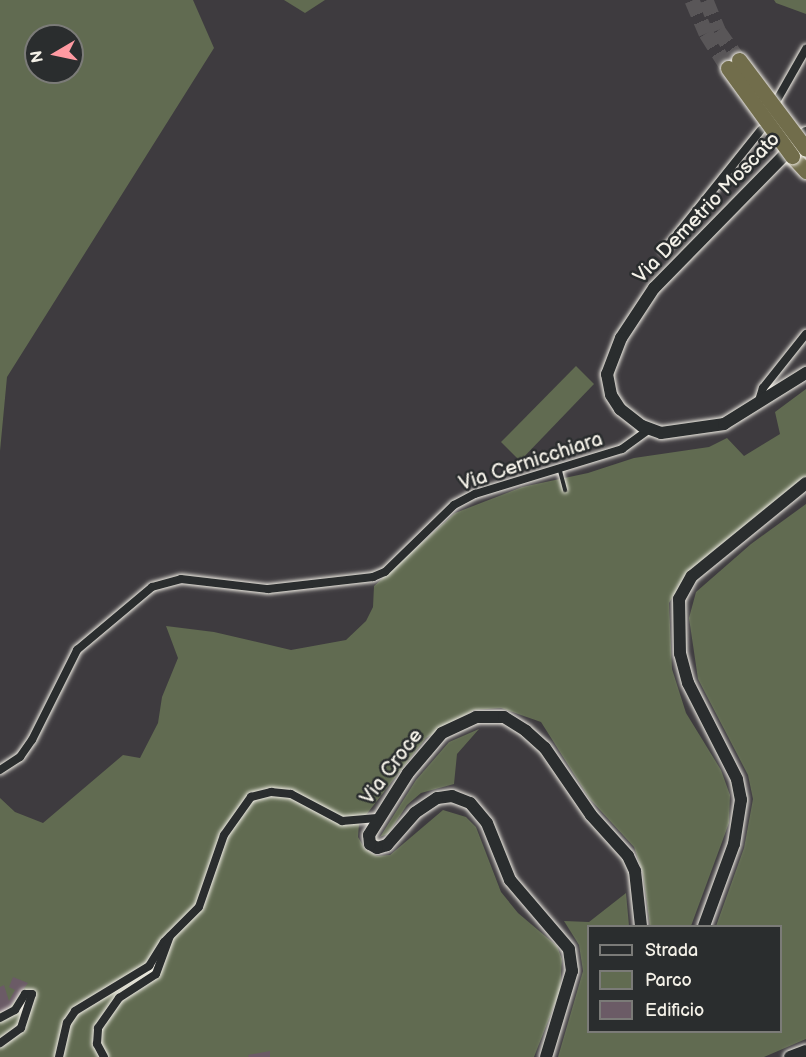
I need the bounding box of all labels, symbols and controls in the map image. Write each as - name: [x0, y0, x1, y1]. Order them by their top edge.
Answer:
- north arrow: [24, 24, 84, 84]
- text: N: [27, 49, 48, 64]
- street label: Via Demetrio Moscato: [629, 128, 785, 288]
- street label: Via Cernicchiara: [456, 427, 606, 497]
- street label: Via Croce: [356, 724, 428, 810]
- legend: [587, 925, 782, 1033]
- text: Strada: [645, 940, 698, 961]
- text: Parco: [645, 970, 692, 991]
- text: Edificio: [645, 1000, 704, 1021]

